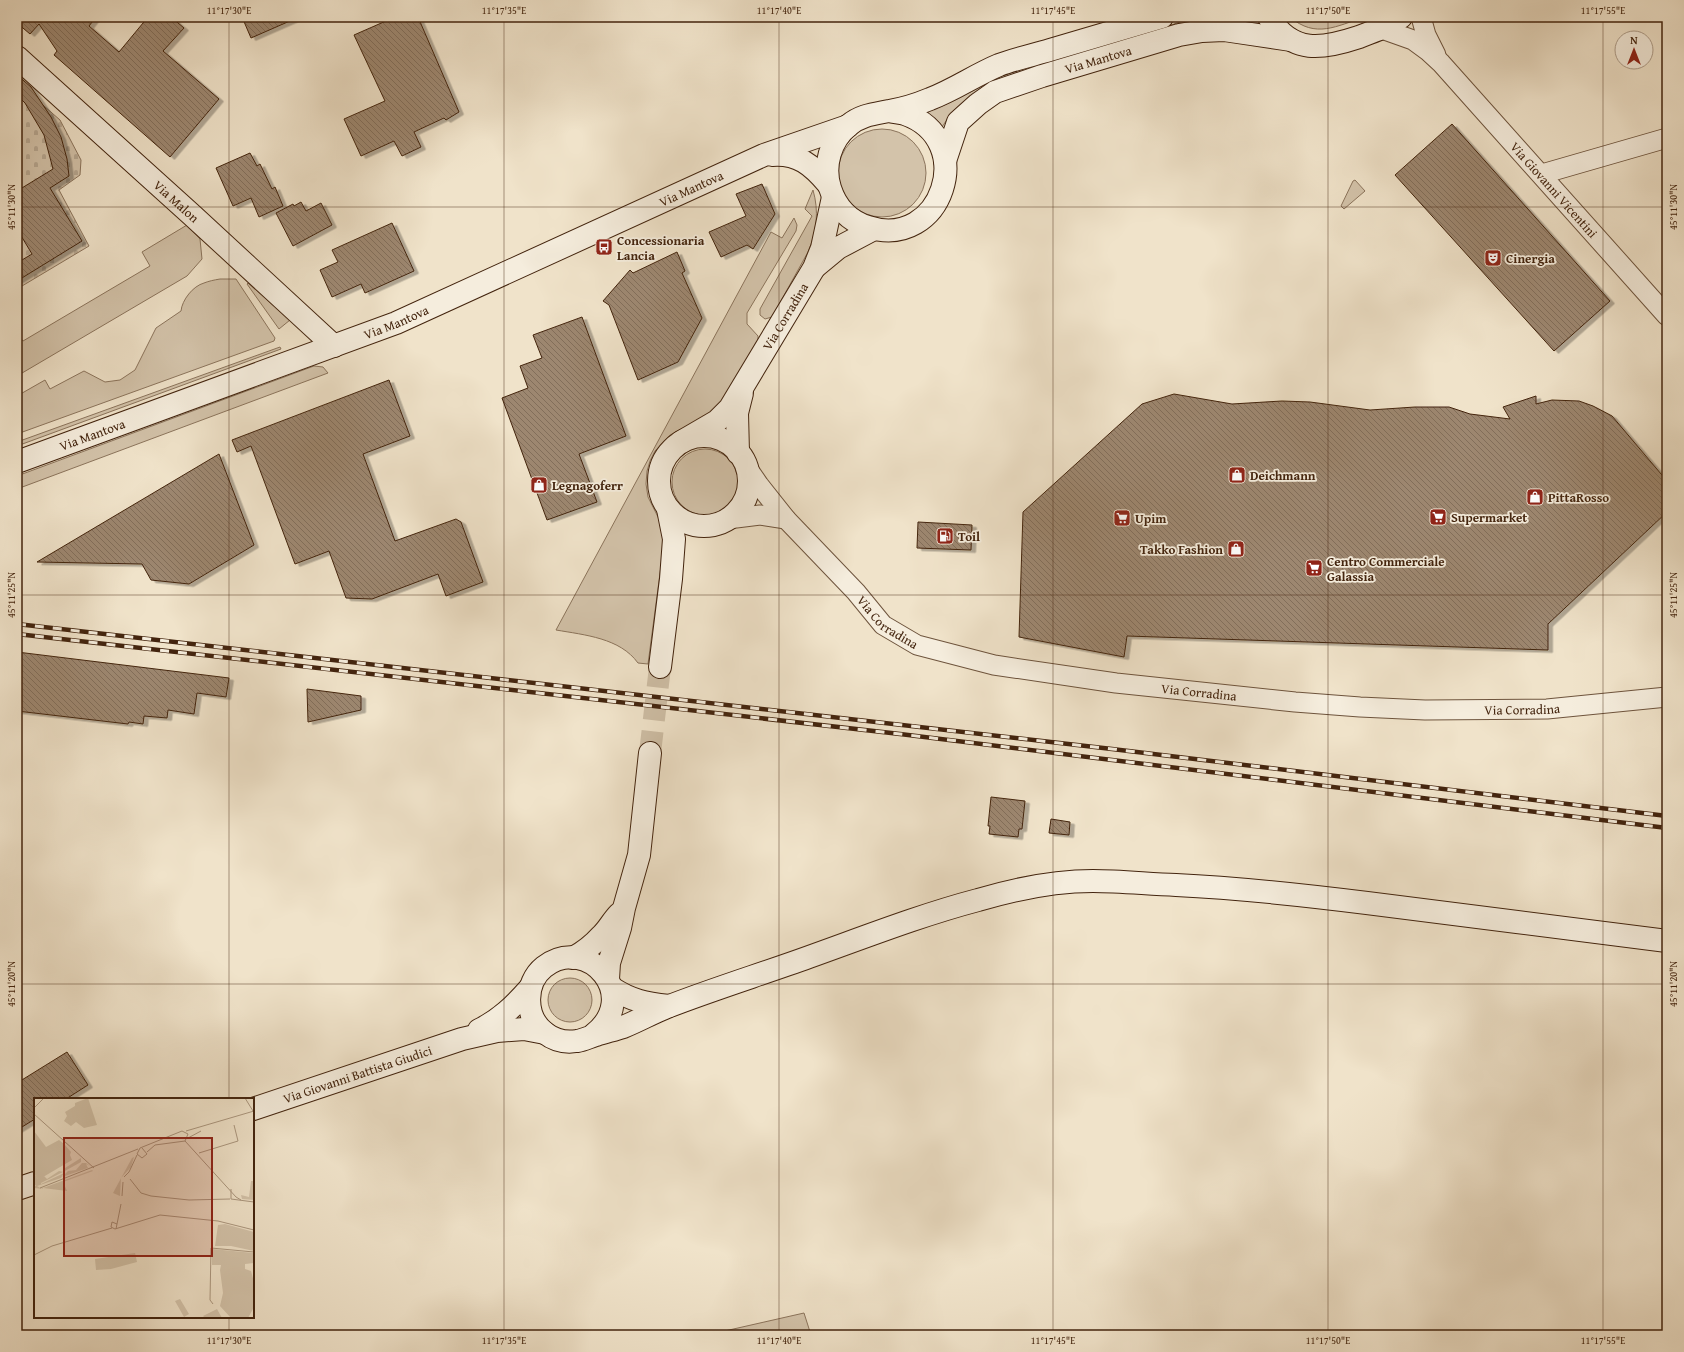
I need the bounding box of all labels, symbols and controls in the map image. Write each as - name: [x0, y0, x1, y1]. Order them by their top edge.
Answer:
- text: 11°17'30"E: [207, 3, 251, 18]
- text: 11°17'35"E: [482, 3, 526, 18]
- text: 11°17'40"E: [757, 3, 801, 18]
- text: 11°17'45"E: [1031, 3, 1075, 18]
- text: 11°17'50"E: [1306, 3, 1350, 18]
- text: 11°17'55"E: [1581, 3, 1625, 18]
- north arrow: [1614, 30, 1654, 70]
- text: N: [1630, 32, 1638, 48]
- street label: Via Mantova: [1063, 41, 1135, 79]
- street label: Via Giovanni Vicentini: [1506, 138, 1602, 242]
- street label: Via Mantova: [656, 166, 727, 212]
- street label: Via Malon: [149, 176, 204, 228]
- text: 45°11'30"N: [4, 184, 19, 230]
- text: 45°11'30"N: [1666, 184, 1681, 230]
- place label: Concessionaria Lancia: [617, 231, 705, 265]
- bus stop icon: Concessionaria Lancia: [594, 237, 614, 257]
- theatre icon: Cinergia: [1483, 248, 1503, 268]
- place label: Cinergia: [1506, 249, 1555, 268]
- street label: Via Corradina: [758, 278, 814, 354]
- street label: Via Mantova: [361, 300, 432, 344]
- street label: Via Mantova: [57, 414, 129, 456]
- shop icon: Deichmann: [1227, 465, 1247, 485]
- place label: Deichmann: [1250, 466, 1316, 485]
- shop icon: Legnagoferr: [529, 475, 549, 495]
- place label: Legnagoferr: [552, 476, 623, 495]
- shop icon: PittaRosso: [1525, 487, 1545, 507]
- place label: PittaRosso: [1548, 488, 1609, 507]
- supermarket icon: Supermarket: [1428, 507, 1448, 527]
- supermarket icon: Upim: [1112, 508, 1132, 528]
- place label: Supermarket: [1451, 508, 1527, 527]
- place label: Upim: [1135, 509, 1167, 528]
- fuel station icon: Toil: [935, 526, 955, 546]
- place label: Toil: [958, 527, 980, 546]
- shop icon: Takko Fashion: [1226, 539, 1246, 559]
- place label: Takko Fashion: [1140, 540, 1223, 559]
- place label: Centro Commerciale Galassia: [1327, 552, 1445, 586]
- supermarket icon: Centro Commerciale Galassia: [1304, 558, 1324, 578]
- text: 45°11'25"N: [4, 572, 19, 618]
- text: 45°11'25"N: [1666, 572, 1681, 618]
- street label: Via Corradina: [852, 591, 922, 654]
- street label: Via Corradina: [1160, 679, 1238, 706]
- street label: Via Corradina: [1484, 699, 1562, 720]
- text: 45°11'20"N: [4, 961, 19, 1007]
- text: 45°11'20"N: [1666, 961, 1681, 1007]
- street label: Via Giovanni Battista Giudici: [280, 1041, 435, 1108]
- inset map: [34, 1098, 254, 1318]
- text: 11°17'30"E: [207, 1333, 251, 1348]
- text: 11°17'35"E: [482, 1333, 526, 1348]
- text: 11°17'40"E: [757, 1333, 801, 1348]
- text: 11°17'45"E: [1031, 1333, 1075, 1348]
- text: 11°17'50"E: [1306, 1333, 1350, 1348]
- text: 11°17'55"E: [1581, 1333, 1625, 1348]

